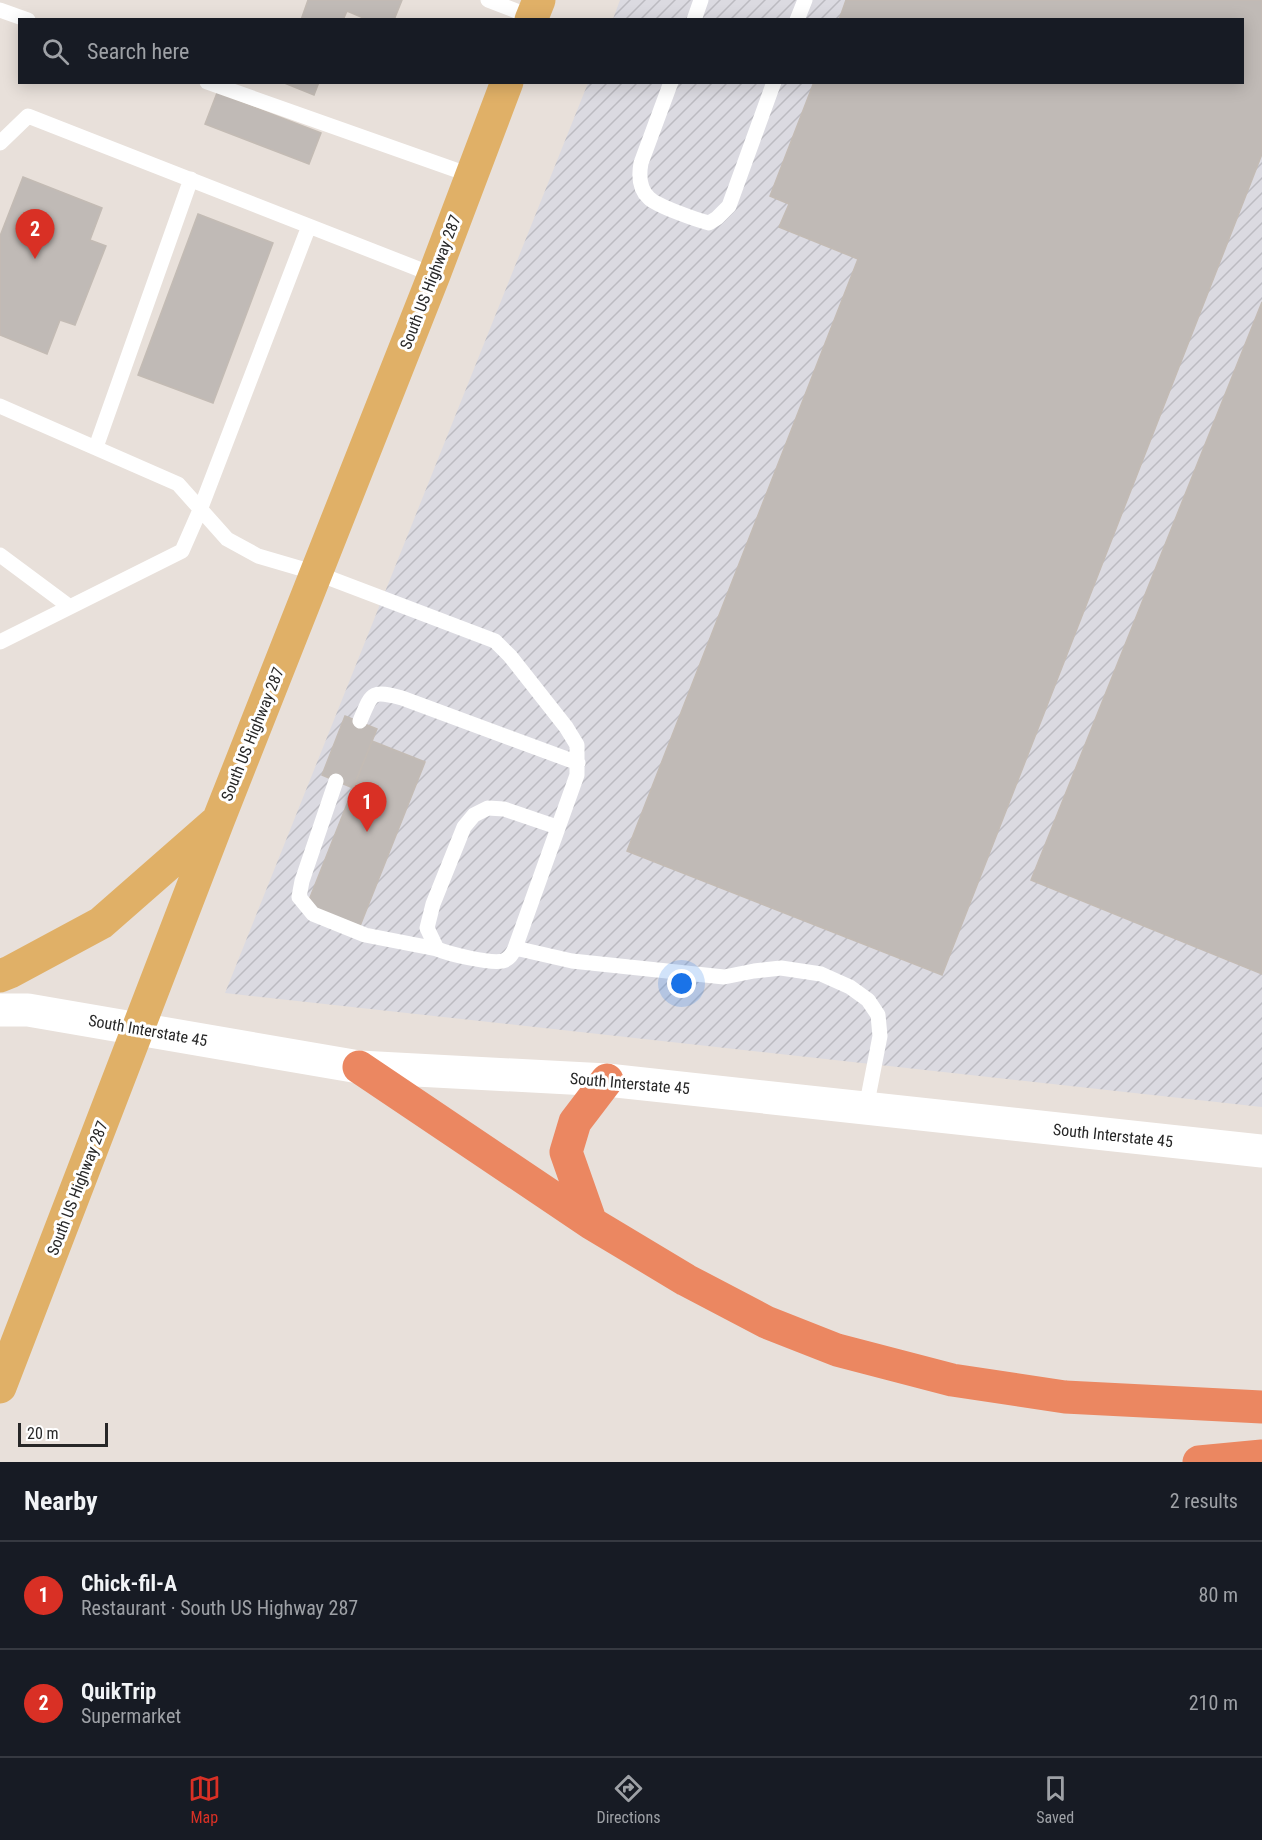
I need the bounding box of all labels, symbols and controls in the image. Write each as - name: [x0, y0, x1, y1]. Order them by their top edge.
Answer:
- search box: [18, 18, 1244, 84]
- icon: search: [39, 35, 72, 68]
- text: Search here: [87, 39, 189, 64]
- pin: 2: [15, 210, 54, 259]
- street label: South US Highway 287: [396, 212, 465, 352]
- street label: South US Highway 287: [217, 665, 288, 804]
- pin: 1: [348, 782, 386, 832]
- your location: [667, 969, 696, 998]
- street label: South Interstate 45: [87, 1011, 209, 1050]
- street label: South Interstate 45: [569, 1069, 691, 1098]
- street label: South US Highway 287: [43, 1118, 112, 1258]
- street label: South Interstate 45: [1052, 1120, 1174, 1151]
- scale bar: [18, 1420, 108, 1448]
- text: 20 m: [27, 1424, 59, 1443]
- text: Nearby: [24, 1486, 98, 1516]
- text: 2 results: [1170, 1489, 1238, 1513]
- text: Chick-fil-A: [81, 1571, 177, 1596]
- text: 1: [38, 1583, 49, 1607]
- text: 80 m: [1199, 1583, 1238, 1607]
- text: Restaurant · South US Highway 287: [81, 1596, 358, 1620]
- text: QuikTrip: [81, 1679, 156, 1704]
- text: 2: [38, 1691, 49, 1715]
- text: 210 m: [1189, 1691, 1238, 1715]
- text: Supermarket: [81, 1704, 181, 1728]
- tab: Map: [188, 1772, 221, 1827]
- tab: Directions: [597, 1772, 660, 1827]
- tab: Saved: [1036, 1772, 1074, 1827]

